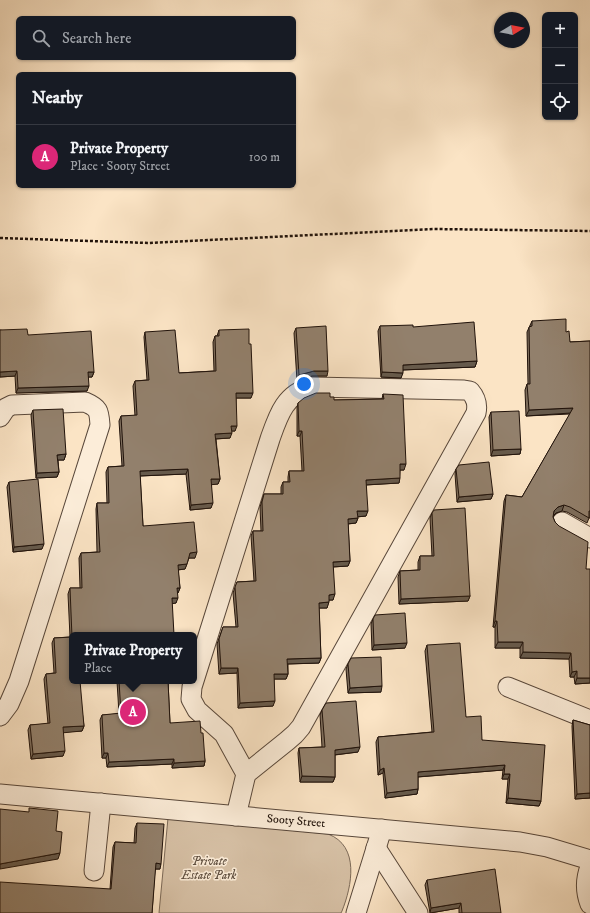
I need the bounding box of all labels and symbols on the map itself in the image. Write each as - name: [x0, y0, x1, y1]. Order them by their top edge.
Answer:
- north arrow: [494, 12, 530, 48]
- your location: [294, 374, 314, 394]
- pin: A: [120, 697, 146, 727]
- street label: Sooty Street: [266, 811, 326, 831]
- park label: Private Estate Park: [181, 854, 236, 883]

